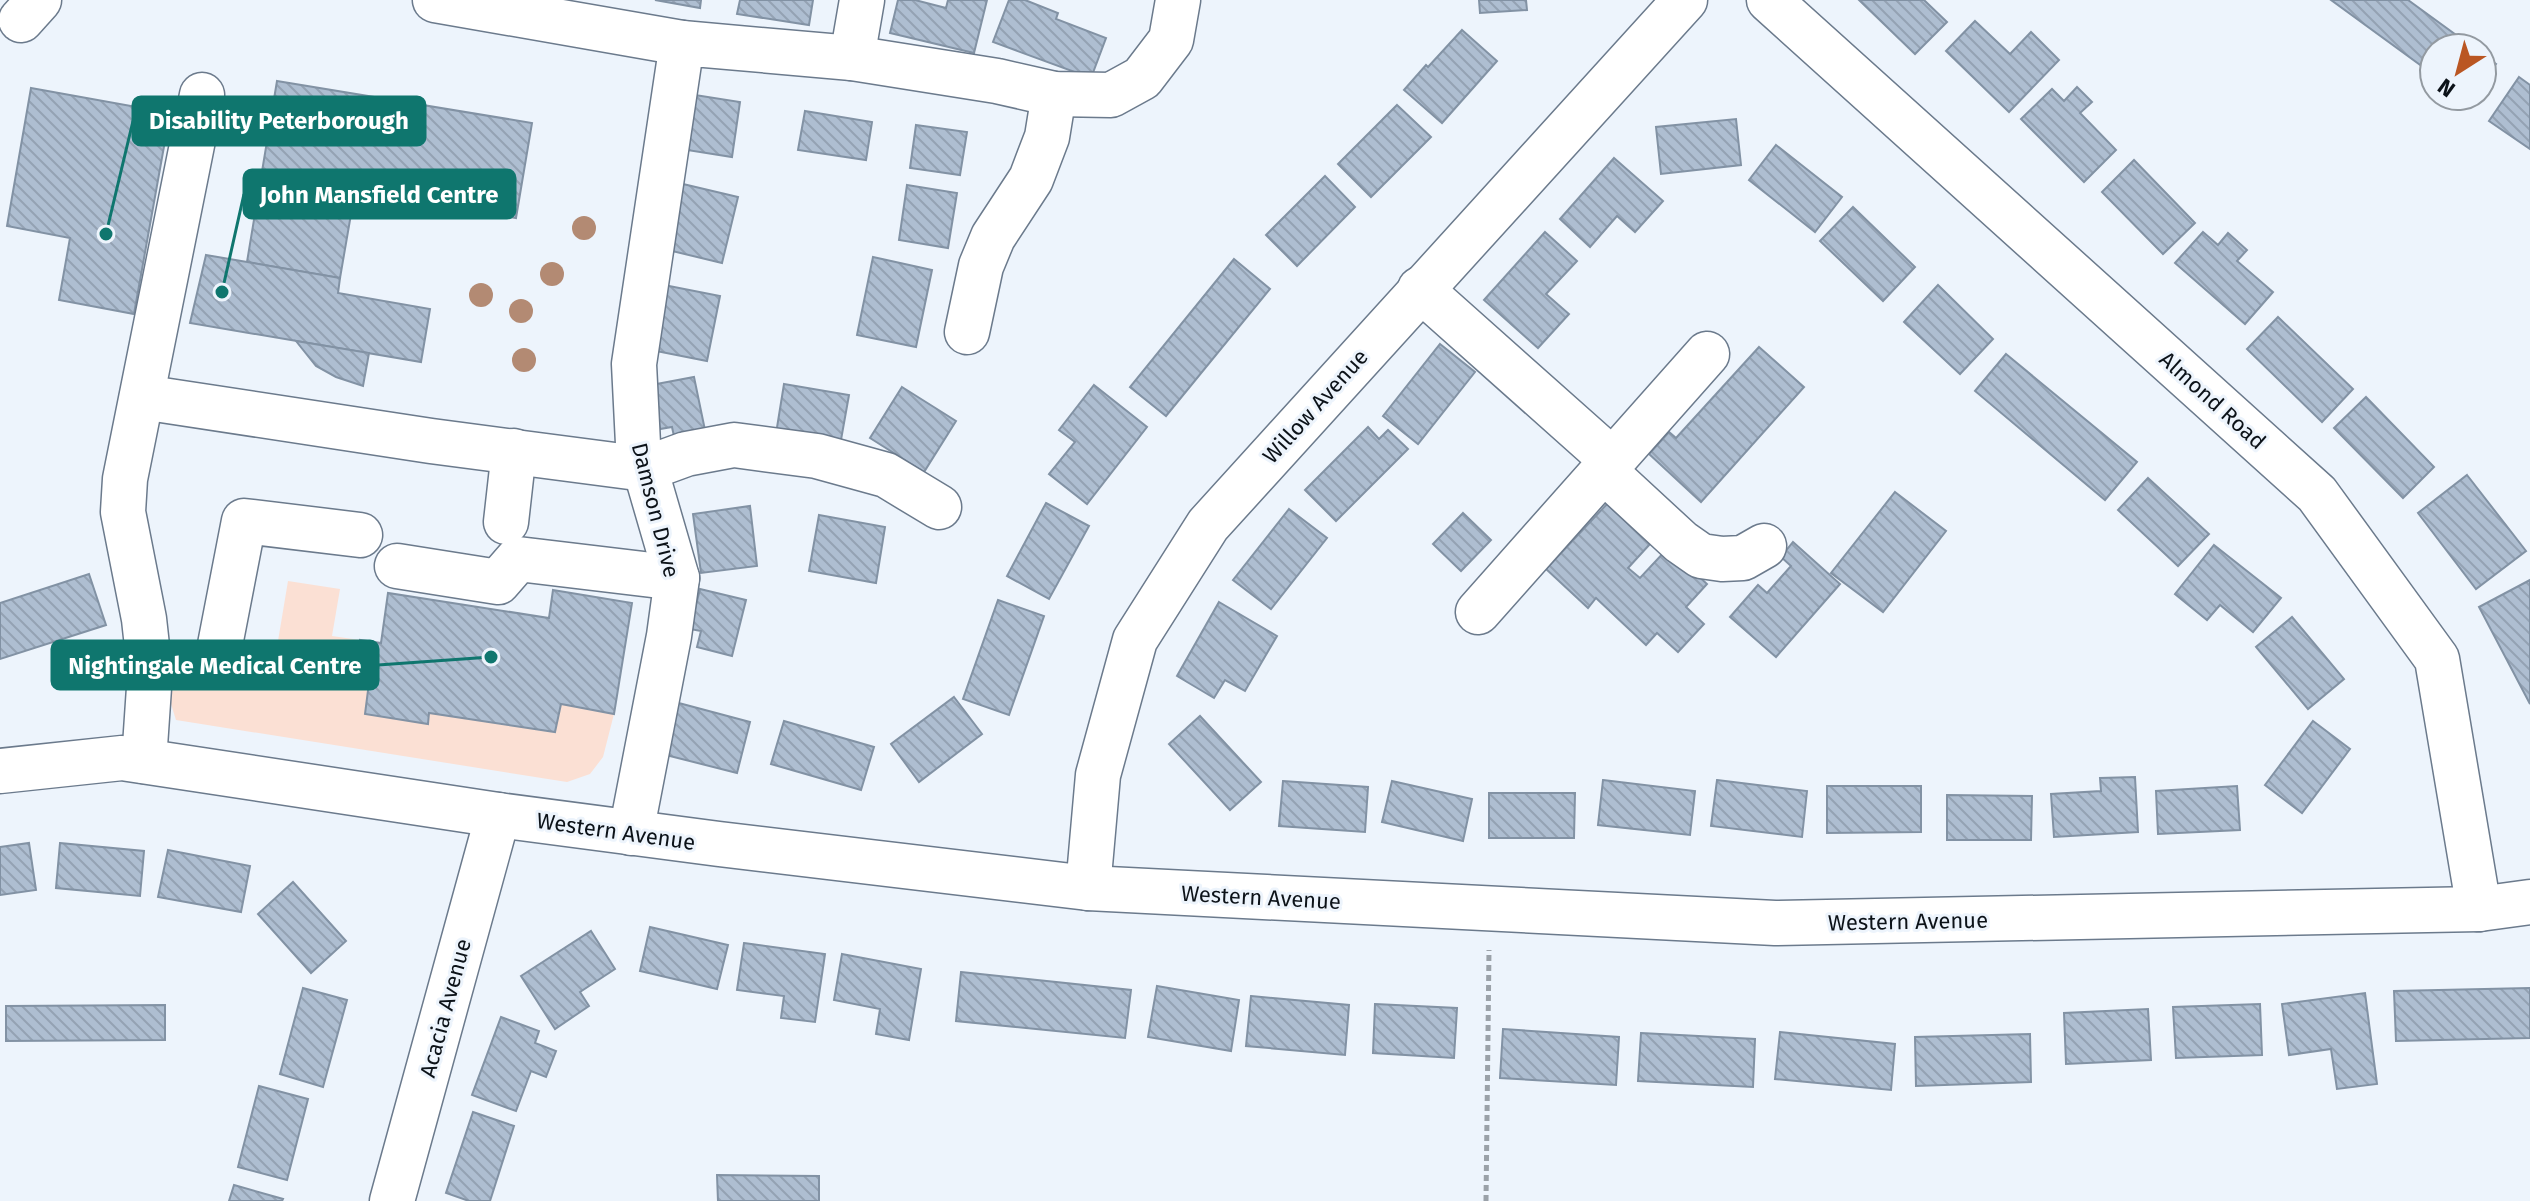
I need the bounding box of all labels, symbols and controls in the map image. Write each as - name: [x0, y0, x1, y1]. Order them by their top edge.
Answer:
- north arrow: [2418, 32, 2498, 112]
- text: N: [2433, 73, 2460, 103]
- callout: Disability Peterborough: [133, 97, 425, 145]
- text: Disability Peterborough: [149, 107, 409, 135]
- callout: John Mansfield Centre: [244, 170, 515, 218]
- text: John Mansfield Centre: [258, 181, 499, 209]
- street label: Willow Avenue: [1257, 344, 1374, 469]
- street label: Almond Road: [2154, 346, 2271, 455]
- street label: Damson Drive: [626, 440, 685, 580]
- callout: Nightingale Medical Centre: [52, 641, 378, 689]
- text: Nightingale Medical Centre: [68, 652, 362, 680]
- street label: Western Avenue: [535, 807, 697, 856]
- street label: Western Avenue: [1180, 880, 1342, 915]
- street label: Western Avenue: [1828, 907, 1988, 936]
- street label: Acacia Avenue: [414, 936, 477, 1080]

